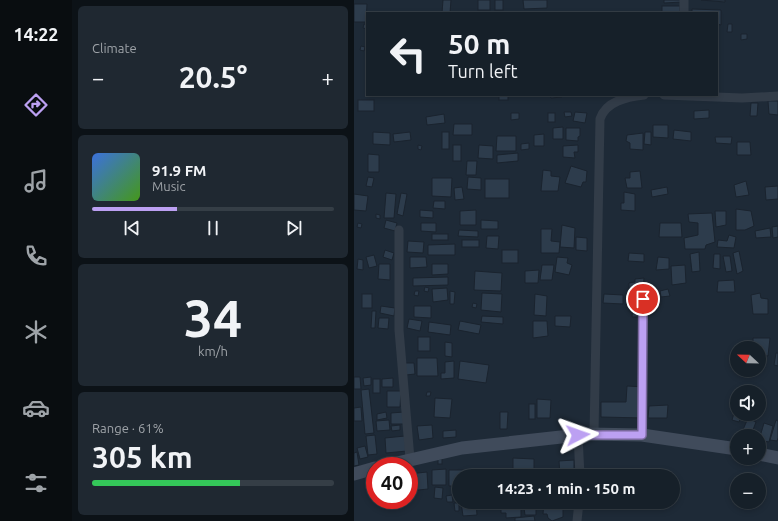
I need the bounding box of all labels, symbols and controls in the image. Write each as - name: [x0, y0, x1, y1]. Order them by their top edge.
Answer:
- text: 14:22: [13, 24, 59, 44]
- icon: left: [382, 28, 434, 80]
- text: 50 m: [448, 28, 510, 59]
- text: Climate: [92, 41, 137, 55]
- text: 20.5°: [179, 60, 247, 94]
- text: Turn left: [448, 61, 518, 81]
- text: −: [92, 65, 104, 90]
- text: +: [322, 65, 334, 90]
- icon: directions: [22, 91, 50, 119]
- text: 91.9 FM: [152, 162, 206, 179]
- icon: music: [22, 167, 50, 195]
- text: Music: [152, 179, 186, 193]
- icon: previous: [121, 217, 143, 239]
- icon: pause: [202, 217, 224, 239]
- icon: next: [283, 217, 305, 239]
- icon: phone: [22, 242, 50, 270]
- pin: [626, 282, 660, 316]
- icon: arrive: [632, 288, 654, 310]
- text: 34: [184, 289, 242, 347]
- icon: climate: [22, 318, 50, 346]
- north arrow: [730, 341, 766, 377]
- map controls: [730, 341, 766, 509]
- text: km/h: [198, 344, 228, 358]
- button: sound: [730, 385, 766, 421]
- icon: car: [22, 394, 50, 422]
- position arrow: [557, 414, 599, 456]
- text: Range · 61%: [92, 421, 164, 435]
- button: +: [730, 429, 766, 465]
- text: 305 km: [92, 440, 193, 474]
- speed limit sign: 40: [366, 457, 418, 509]
- icon: filters: [22, 469, 50, 497]
- button: −: [730, 473, 766, 509]
- text: 14:23 · 1 min · 150 m: [497, 480, 635, 497]

